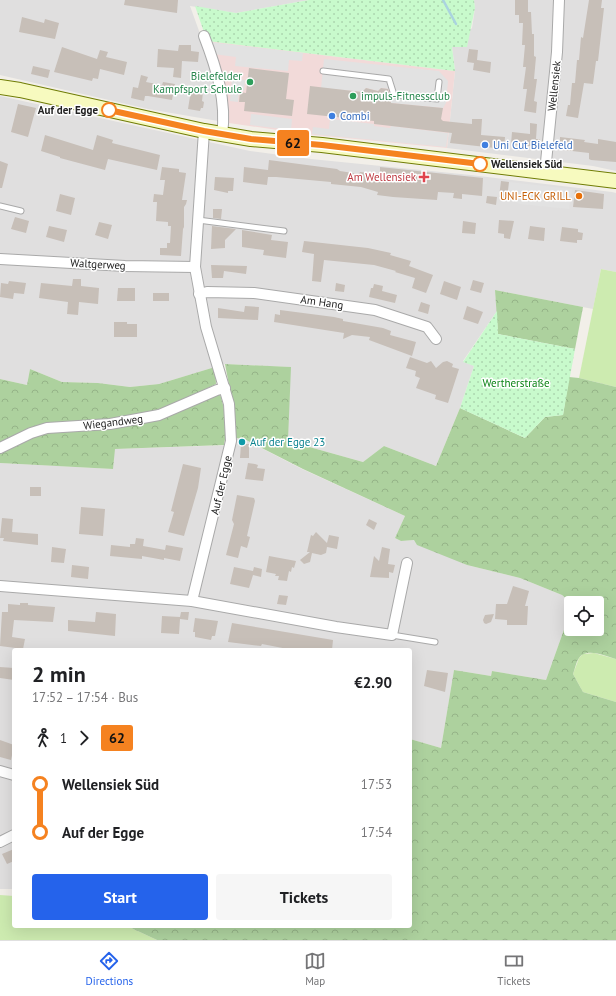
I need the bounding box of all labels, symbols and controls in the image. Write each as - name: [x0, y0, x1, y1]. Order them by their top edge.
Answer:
- street label: Wellensiek: [544, 59, 564, 112]
- place label: Bielefelder Kampfsport Schule: [153, 69, 242, 96]
- marker: Bielefelder Kampfsport Schule: [245, 77, 255, 87]
- place label: impuls-Fitnessclub: [361, 89, 450, 103]
- marker: impuls-Fitnessclub: [348, 91, 358, 101]
- marker: Auf der Egge: [101, 102, 117, 118]
- place label: Auf der Egge: [38, 103, 98, 117]
- place label: Combi: [340, 109, 370, 123]
- marker: Combi: [327, 111, 337, 121]
- line badge: 62: [275, 130, 311, 156]
- text: 62: [285, 134, 301, 152]
- place label: Uni Cut Bielefeld: [493, 138, 573, 152]
- marker: Uni Cut Bielefeld: [480, 140, 490, 150]
- marker: Wellensiek Süd: [472, 156, 488, 172]
- place label: Wellensiek Süd: [491, 157, 562, 171]
- place label: Am Wellensiek: [347, 170, 417, 184]
- marker: Am Wellensiek: [419, 172, 429, 182]
- place label: UNI-ECK GRILL: [500, 189, 571, 203]
- marker: UNI-ECK GRILL: [574, 191, 584, 201]
- street label: Waltgerweg: [70, 256, 126, 272]
- street label: Am Hang: [300, 292, 344, 312]
- park label: Wertherstraße: [482, 376, 550, 390]
- street label: Wiegandweg: [82, 411, 144, 433]
- place label: Auf der Egge 23: [250, 435, 325, 449]
- marker: Auf der Egge 23: [237, 437, 247, 447]
- street label: Auf der Egge: [207, 454, 235, 516]
- map controls: [564, 596, 604, 636]
- button: locate: [564, 596, 604, 636]
- text: 2 min: [32, 660, 86, 688]
- text: €2.90: [354, 673, 392, 692]
- text: 17:52 – 17:54 · Bus: [32, 689, 138, 706]
- icon: walk: [32, 727, 54, 749]
- icon: forward: [73, 727, 95, 749]
- text: 62: [109, 729, 125, 747]
- text: 1: [60, 730, 67, 747]
- text: Wellensiek Süd: [62, 775, 159, 794]
- text: 17:53: [361, 776, 392, 793]
- text: Auf der Egge: [62, 823, 144, 842]
- text: 17:54: [361, 824, 392, 841]
- button: Start: [32, 874, 208, 920]
- button: Tickets: [216, 874, 392, 920]
- tab: Directions: [86, 950, 133, 988]
- tab: Map: [304, 950, 326, 988]
- tab: Tickets: [497, 950, 530, 988]

